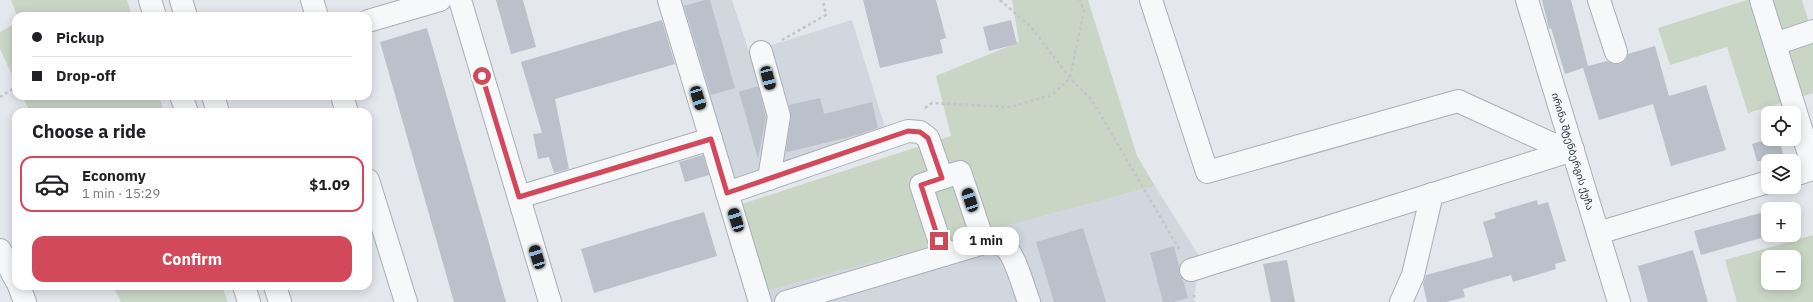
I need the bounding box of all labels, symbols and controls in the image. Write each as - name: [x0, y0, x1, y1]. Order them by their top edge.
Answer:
- text: Pickup: [56, 28, 104, 47]
- car: [759, 65, 777, 91]
- text: Drop-off: [56, 66, 116, 85]
- route start: [473, 67, 491, 85]
- car: [689, 85, 707, 111]
- street label: ირინა შტენბერგის ქუჩა: [1549, 91, 1597, 212]
- map controls: [1761, 106, 1801, 290]
- button: locate: [1761, 106, 1801, 146]
- text: Choose a ride: [32, 120, 146, 143]
- button: layers: [1761, 154, 1801, 194]
- icon: car: [34, 166, 70, 202]
- text: Economy: [82, 166, 146, 185]
- text: $1.09: [309, 175, 350, 194]
- text: 1 min · 15:29: [82, 185, 160, 202]
- car: [961, 187, 979, 213]
- button: +: [1761, 202, 1801, 242]
- car: [727, 207, 745, 233]
- callout: 1 min: [953, 227, 1019, 255]
- route end: [930, 232, 948, 250]
- text: 1 min: [969, 232, 1003, 249]
- button: Confirm: [32, 236, 352, 282]
- car: [528, 244, 546, 270]
- button: −: [1761, 250, 1801, 290]

